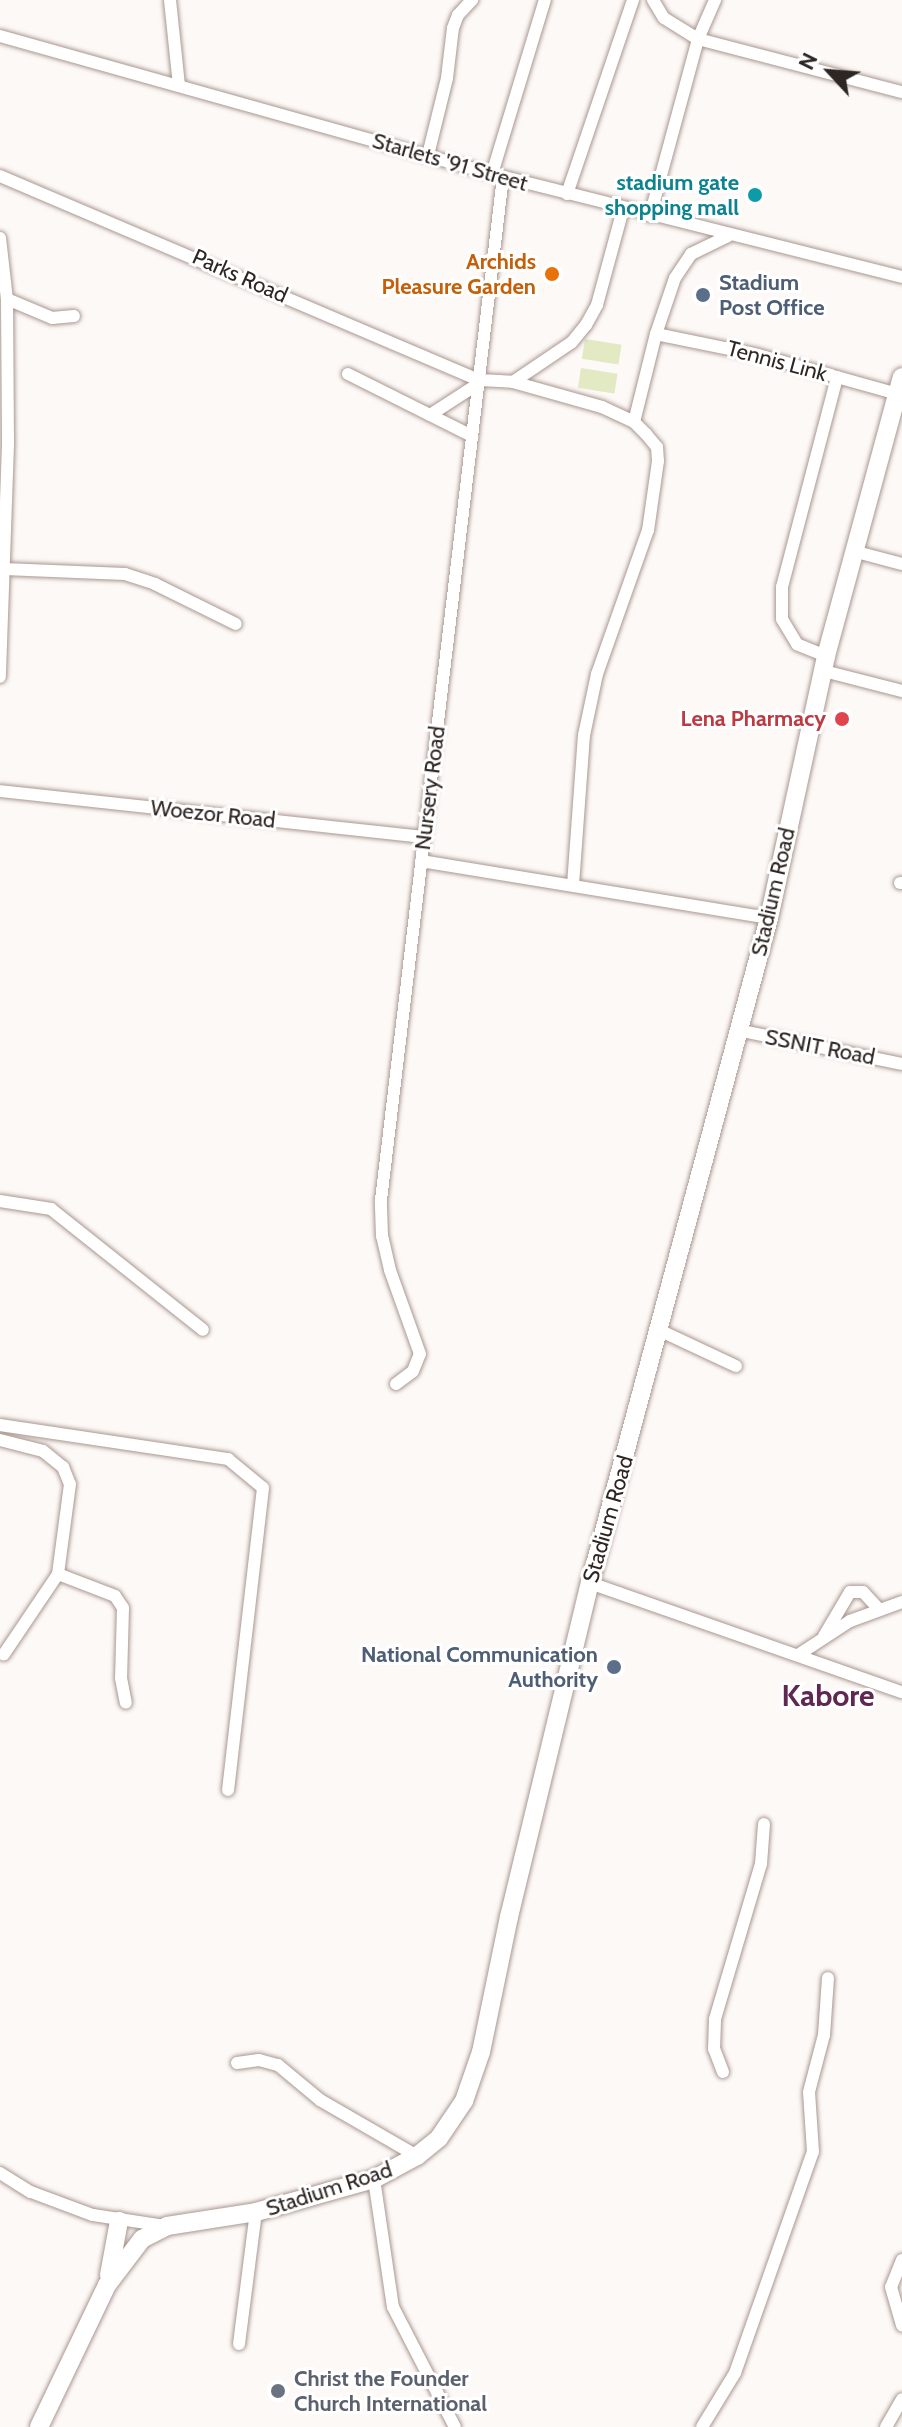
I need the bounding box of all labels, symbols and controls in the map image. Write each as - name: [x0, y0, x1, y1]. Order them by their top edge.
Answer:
- north arrow: [790, 32, 870, 112]
- text: N: [792, 48, 824, 74]
- street label: Starlets '91 Street: [369, 127, 531, 197]
- place label: stadium gate shopping mall: [605, 169, 739, 220]
- marker: stadium gate shopping mall: [746, 186, 764, 204]
- street label: Parks Road: [188, 243, 292, 309]
- place label: Archids Pleasure Garden: [382, 248, 536, 300]
- marker: Archids Pleasure Garden: [543, 265, 561, 283]
- place label: Stadium Post Office: [719, 269, 825, 320]
- marker: Stadium Post Office: [694, 286, 712, 304]
- street label: Tennis Link: [724, 335, 830, 387]
- place label: Lena Pharmacy: [681, 706, 826, 732]
- marker: Lena Pharmacy: [833, 710, 851, 728]
- street label: Nursery Road: [409, 724, 451, 852]
- street label: Woezor Road: [149, 794, 277, 834]
- street label: Stadium Road: [745, 825, 801, 959]
- street label: SSNIT Road: [763, 1023, 877, 1071]
- street label: Stadium Road: [577, 1452, 639, 1586]
- place label: National Communication Authority: [361, 1641, 598, 1692]
- marker: National Communication Authority: [605, 1658, 623, 1676]
- district label: Kabore: [782, 1678, 874, 1714]
- street label: Stadium Road: [263, 2156, 395, 2222]
- place label: Christ the Founder Church International: [294, 2365, 487, 2416]
- marker: Christ the Founder Church International: [269, 2382, 287, 2400]

